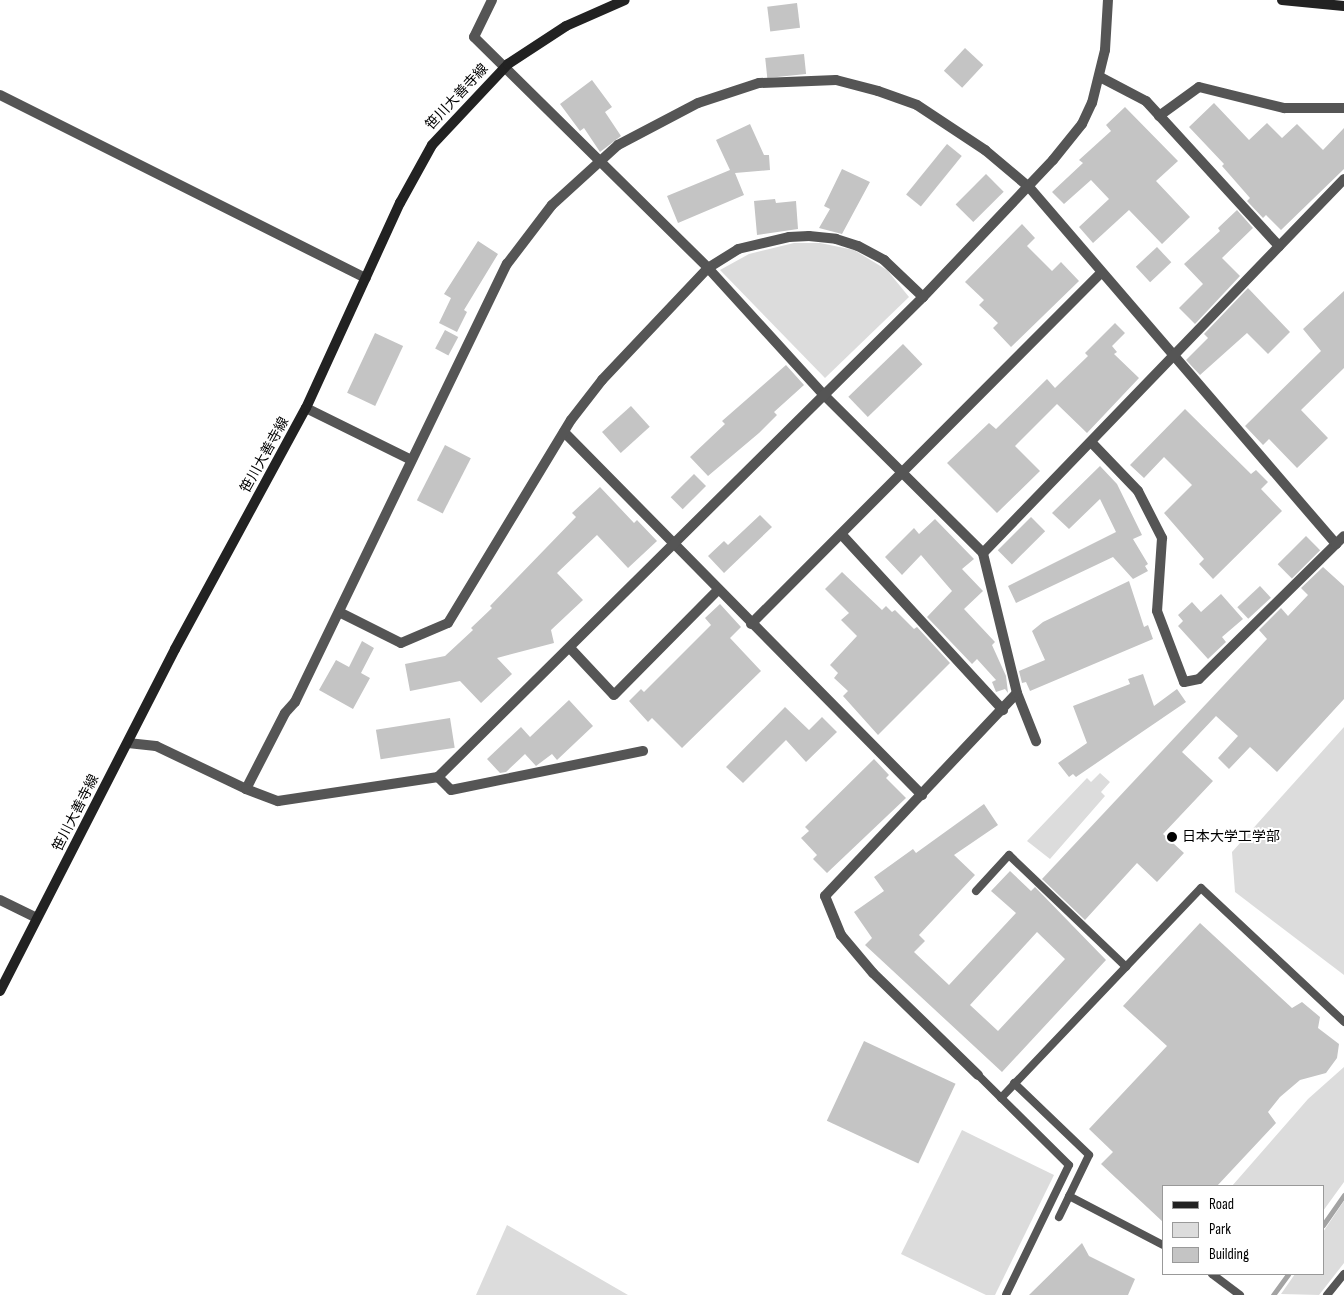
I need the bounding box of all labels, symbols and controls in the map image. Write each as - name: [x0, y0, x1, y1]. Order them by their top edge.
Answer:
- street label: 笹川大善寺線: [422, 61, 492, 133]
- street label: 笹川大善寺線: [237, 414, 293, 496]
- street label: 笹川大善寺線: [49, 772, 103, 854]
- place label: 日本大学工学部: [1182, 829, 1280, 845]
- marker: 日本大学工学部: [1166, 831, 1178, 843]
- legend: [1162, 1185, 1324, 1275]
- text: Road: [1209, 1195, 1234, 1214]
- text: Park: [1209, 1220, 1231, 1239]
- text: Building: [1209, 1245, 1249, 1264]

